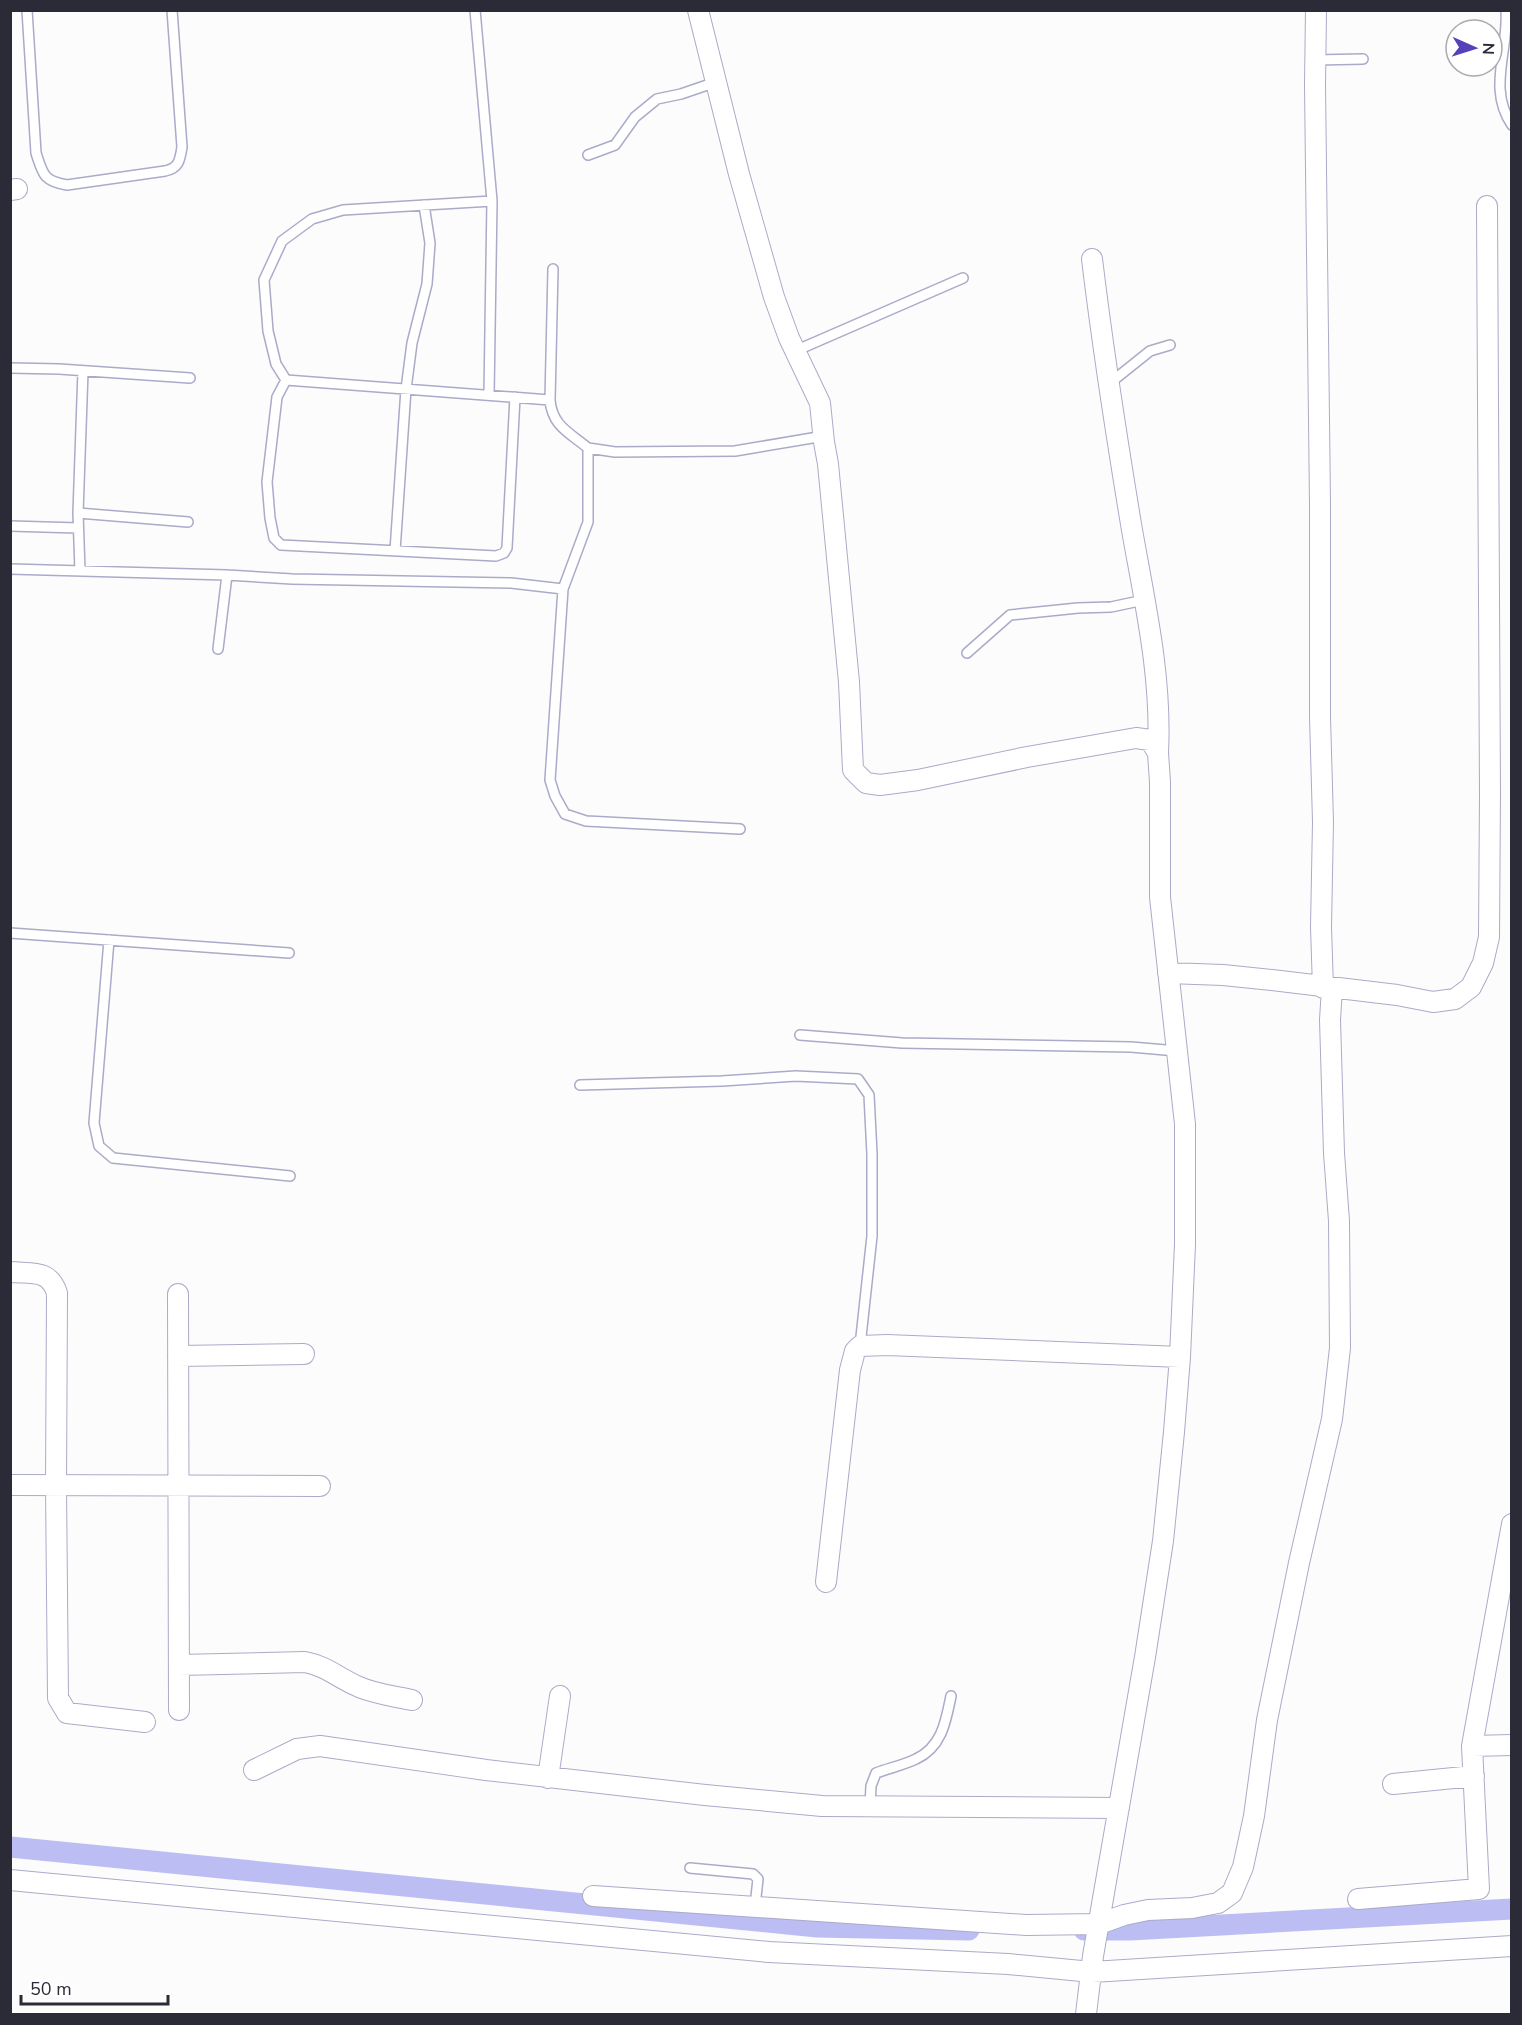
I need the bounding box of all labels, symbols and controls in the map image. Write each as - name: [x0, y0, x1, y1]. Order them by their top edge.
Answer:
- north arrow: [1444, 18, 1504, 78]
- text: N: [1477, 42, 1499, 55]
- scale bar: [21, 1968, 168, 2006]
- text: 50 m: [30, 1977, 72, 2001]

